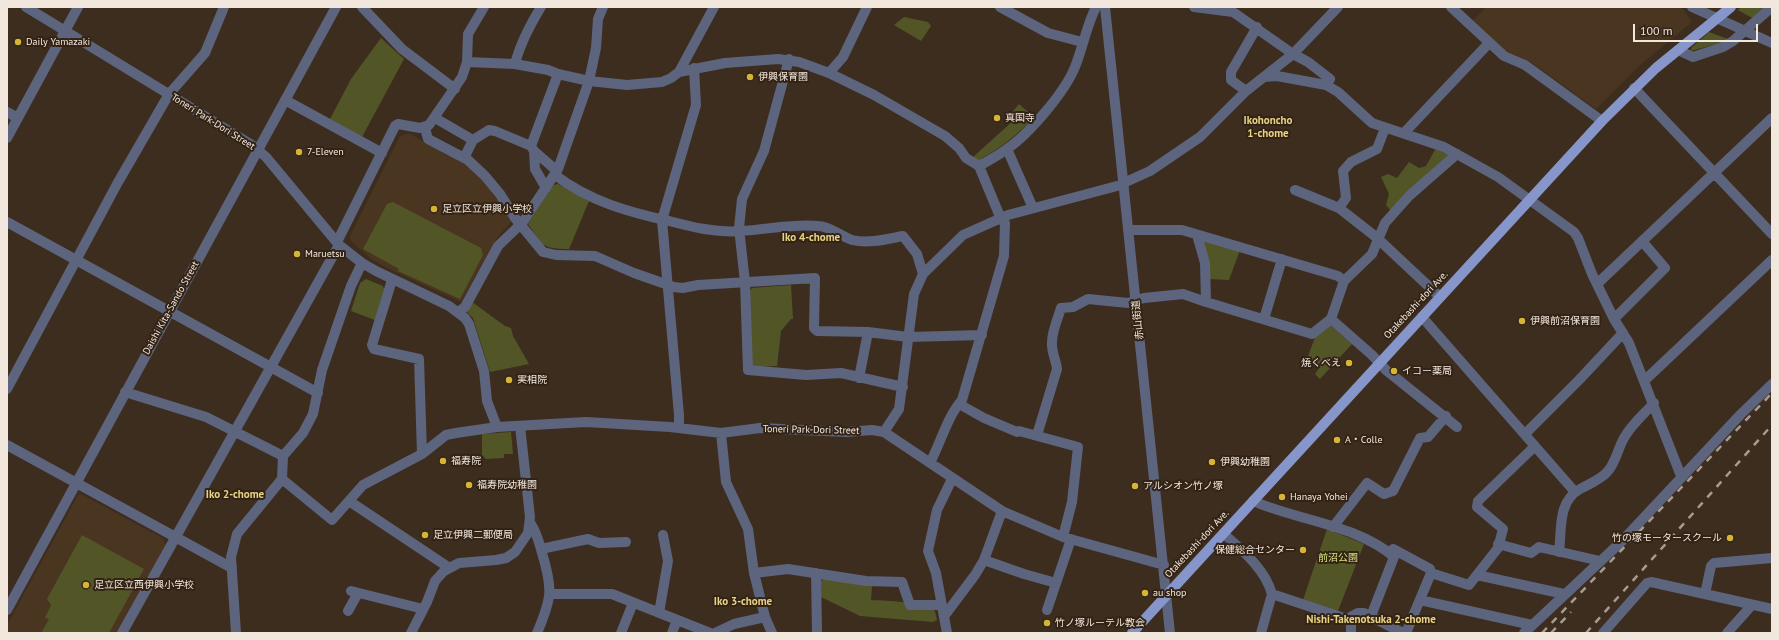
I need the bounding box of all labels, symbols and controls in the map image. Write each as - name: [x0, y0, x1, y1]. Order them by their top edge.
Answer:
- scale bar: [1635, 16, 1760, 42]
- text: 100 m: [1640, 23, 1673, 38]
- place label: Daily Yamazaki: [26, 36, 90, 48]
- marker: Daily Yamazaki: [13, 37, 23, 47]
- place label: 伊興保育園: [758, 71, 808, 83]
- marker: 伊興保育園: [745, 72, 755, 82]
- street label: Toneri Park-Dori Street: [169, 91, 257, 153]
- place label: 真国寺: [1005, 112, 1035, 124]
- marker: 真国寺: [992, 113, 1002, 123]
- district label: Ikohoncho 1-chome: [1244, 114, 1292, 140]
- place label: 7-Eleven: [307, 146, 344, 158]
- marker: 7-Eleven: [294, 147, 304, 157]
- place label: 足立区立伊興小学校: [442, 203, 532, 215]
- marker: 足立区立伊興小学校: [429, 204, 439, 214]
- district label: Iko 4-chome: [782, 231, 840, 245]
- place label: Maruetsu: [305, 248, 345, 260]
- marker: Maruetsu: [292, 249, 302, 259]
- street label: Daishi Kita-Sando Street: [140, 259, 202, 357]
- street label: Otakebashi-dori Ave.: [1382, 269, 1450, 341]
- street label: 赤山街道: [1130, 299, 1146, 341]
- place label: 伊興前沼保育園: [1530, 315, 1600, 327]
- marker: 伊興前沼保育園: [1517, 316, 1527, 326]
- place label: 焼くべえ: [1301, 357, 1341, 369]
- marker: 焼くべえ: [1344, 358, 1354, 368]
- place label: イコー薬局: [1402, 365, 1452, 377]
- marker: イコー薬局: [1389, 366, 1399, 376]
- place label: 実相院: [517, 374, 547, 386]
- marker: 実相院: [504, 375, 514, 385]
- street label: Toneri Park-Dori Street: [763, 423, 859, 437]
- place label: A・Colle: [1345, 434, 1382, 446]
- marker: A・Colle: [1332, 435, 1342, 445]
- place label: 福寿院: [451, 455, 481, 467]
- marker: 福寿院: [438, 456, 448, 466]
- place label: 伊興幼稚園: [1220, 456, 1270, 468]
- marker: 伊興幼稚園: [1207, 457, 1217, 467]
- place label: 福寿院幼稚園: [477, 479, 537, 491]
- marker: 福寿院幼稚園: [464, 480, 474, 490]
- place label: アルシオン竹ノ塚: [1143, 480, 1223, 492]
- marker: アルシオン竹ノ塚: [1130, 481, 1140, 491]
- district label: Iko 2-chome: [206, 488, 264, 502]
- place label: Hanaya Yohei: [1290, 491, 1348, 503]
- marker: Hanaya Yohei: [1277, 492, 1287, 502]
- street label: Otakebashi-dori Ave.: [1163, 508, 1231, 580]
- place label: 足立伊興二郵便局: [433, 529, 513, 541]
- marker: 足立伊興二郵便局: [420, 530, 430, 540]
- place label: 竹の塚モータースクール: [1612, 532, 1722, 544]
- marker: 竹の塚モータースクール: [1725, 533, 1735, 543]
- place label: 保健総合センター: [1215, 544, 1295, 556]
- marker: 保健総合センター: [1298, 545, 1308, 555]
- park label: 前沼公園: [1318, 552, 1358, 564]
- place label: 足立区立西伊興小学校: [94, 579, 194, 591]
- marker: 足立区立西伊興小学校: [81, 580, 91, 590]
- place label: au shop: [1153, 587, 1186, 599]
- marker: au shop: [1140, 588, 1150, 598]
- district label: Iko 3-chome: [714, 595, 772, 609]
- district label: Nishi-Takenotsuka 2-chome: [1306, 613, 1436, 627]
- place label: 竹ノ塚ルーテル教会: [1055, 617, 1145, 629]
- marker: 竹ノ塚ルーテル教会: [1042, 618, 1052, 628]

